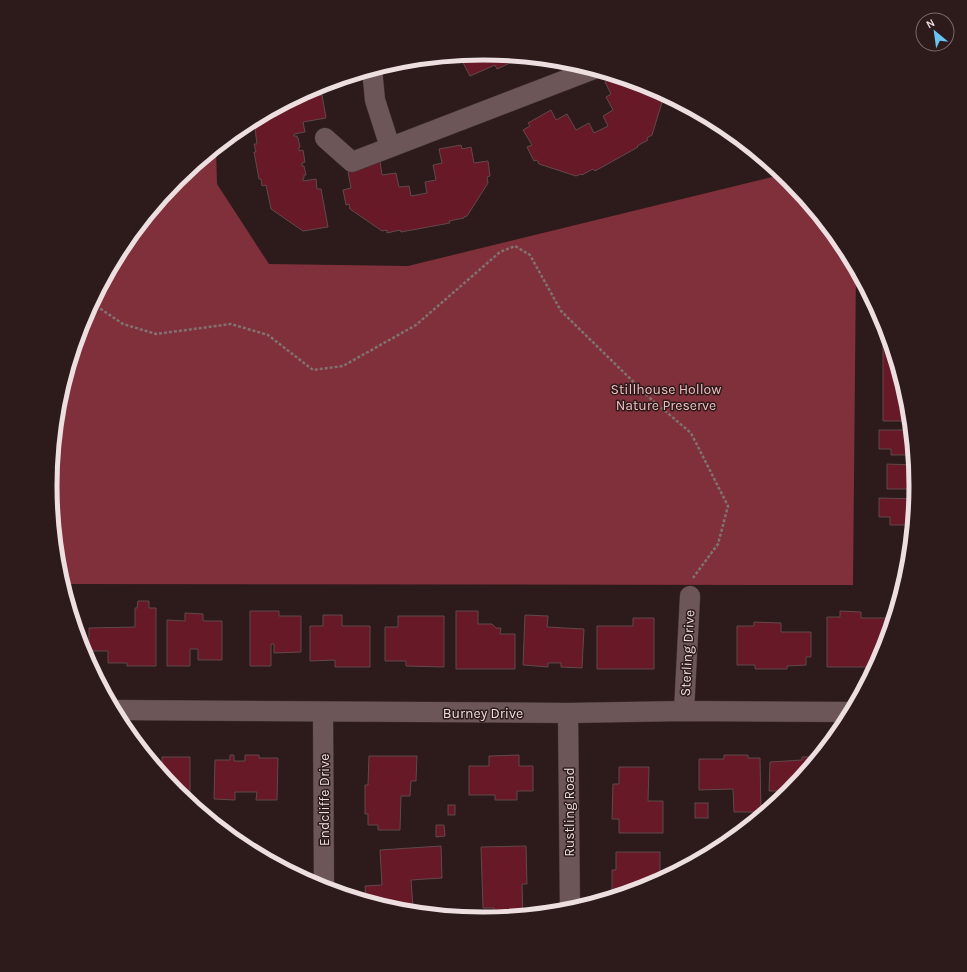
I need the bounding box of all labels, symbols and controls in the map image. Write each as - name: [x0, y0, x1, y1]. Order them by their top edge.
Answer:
- north arrow: [915, 12, 955, 52]
- text: N: [924, 16, 937, 31]
- park label: Stillhouse Hollow Nature Preserve: [611, 381, 721, 414]
- street label: Sterling Drive: [677, 609, 698, 697]
- street label: Burney Drive: [443, 705, 523, 722]
- street label: Endcliffe Drive: [316, 754, 333, 846]
- street label: Rustling Road: [561, 767, 578, 857]

